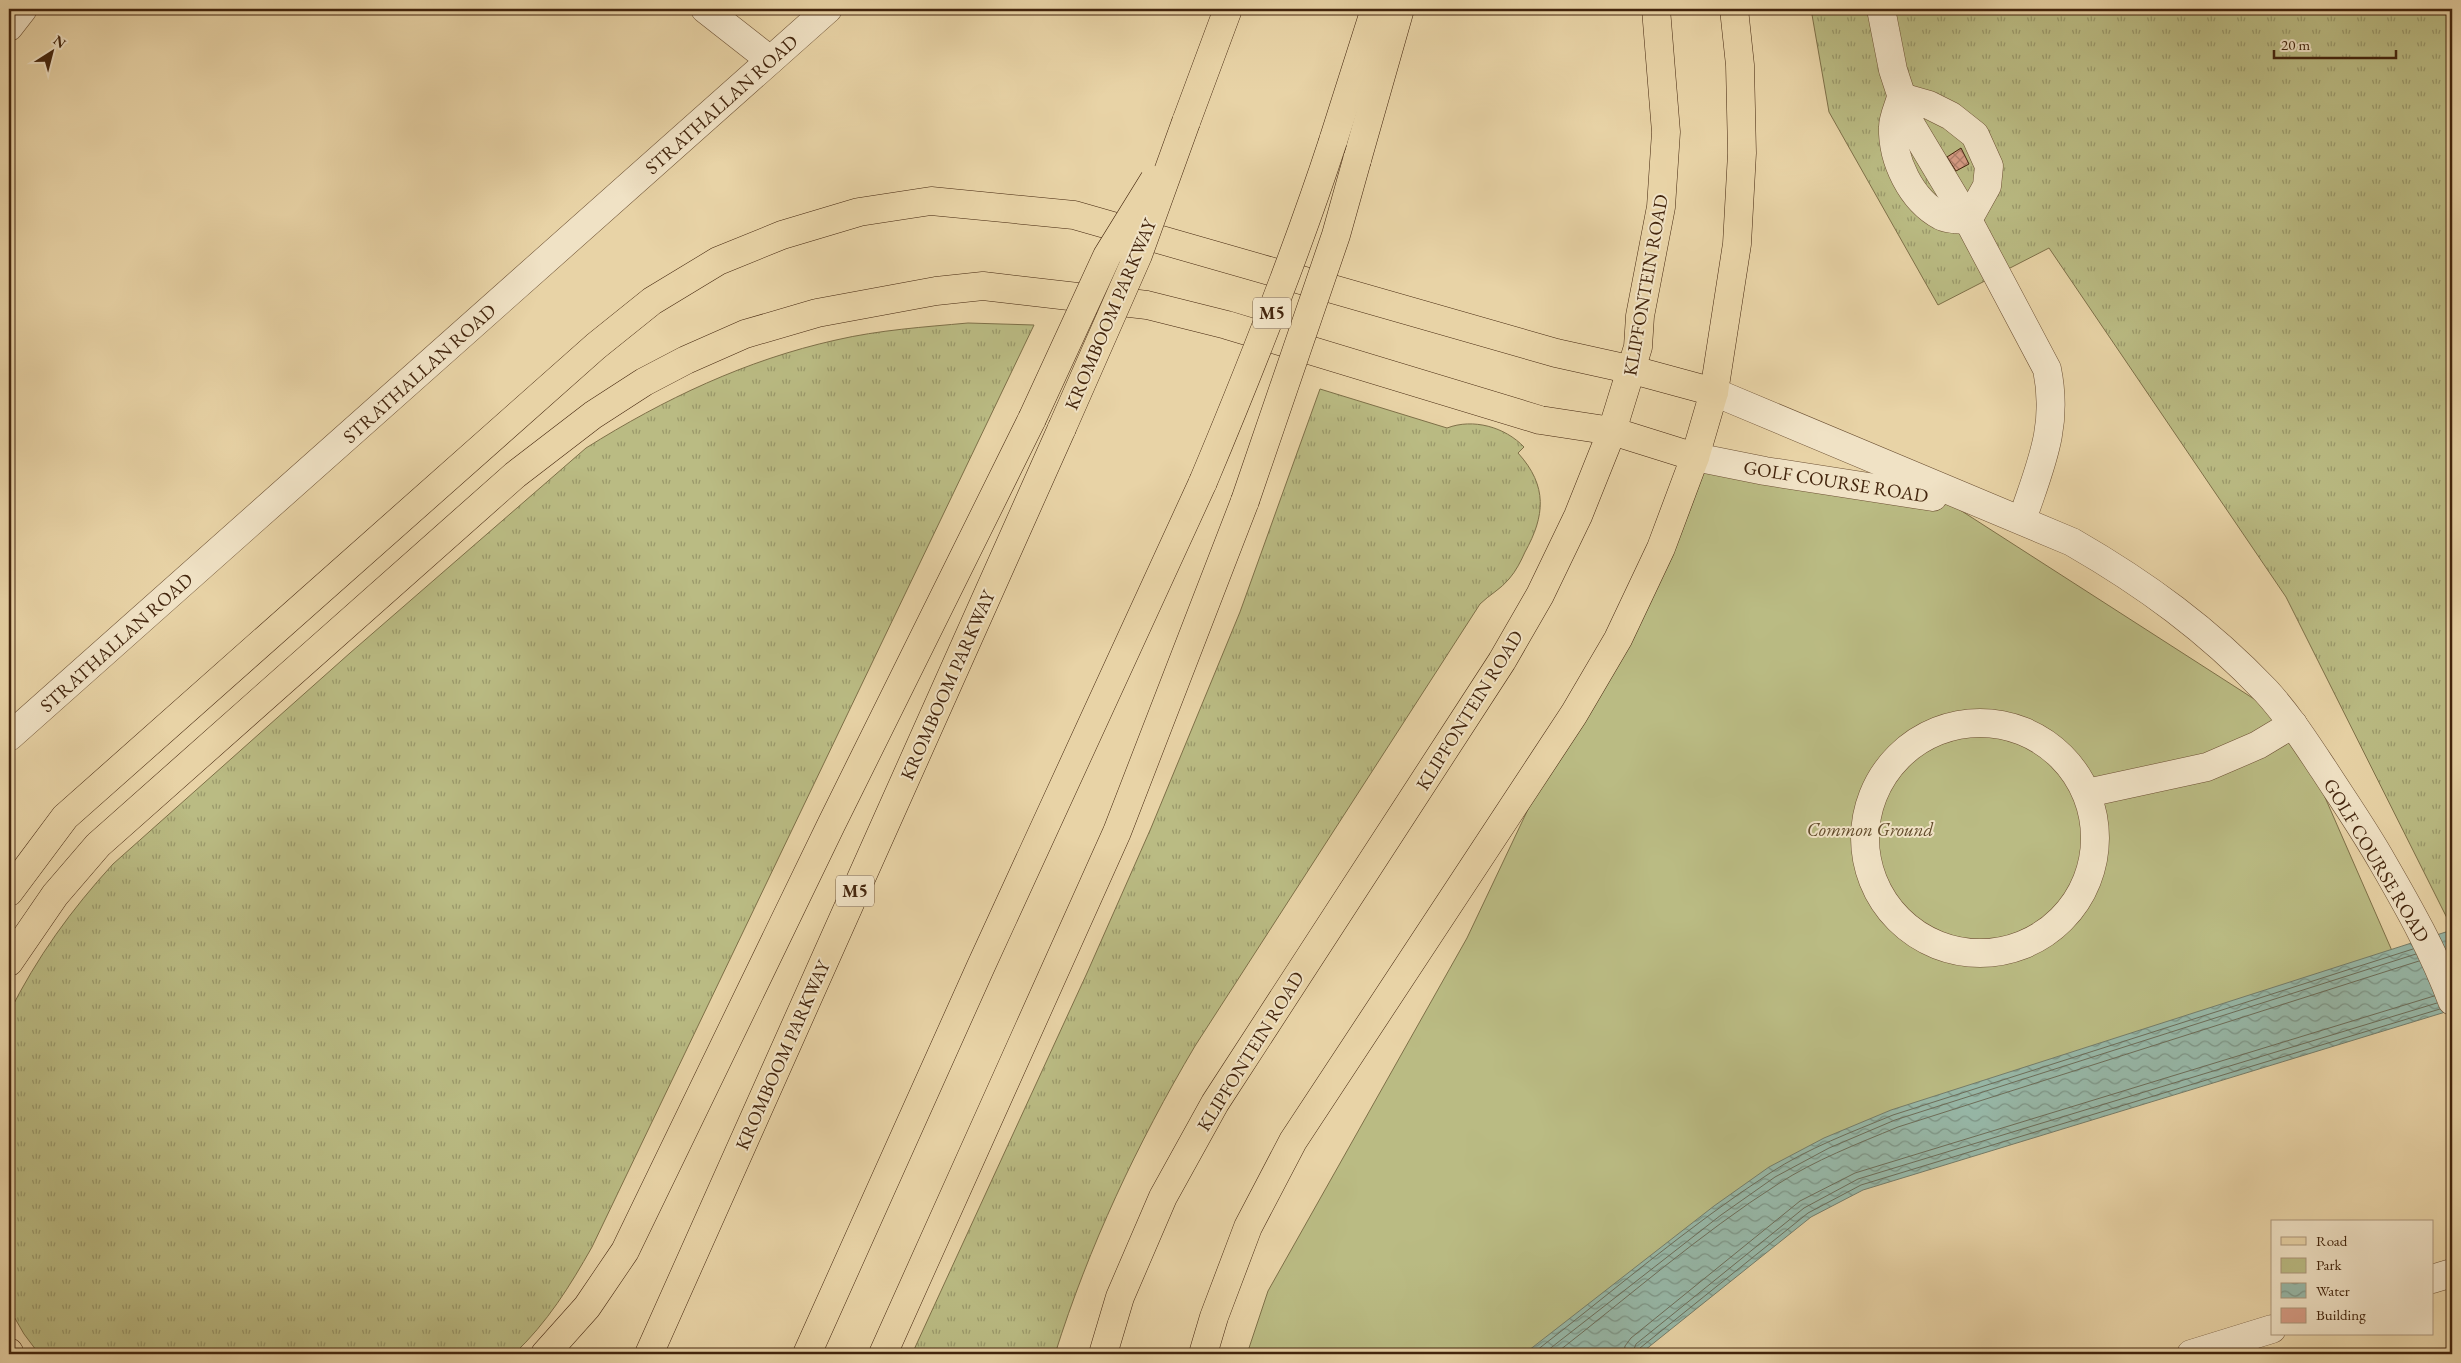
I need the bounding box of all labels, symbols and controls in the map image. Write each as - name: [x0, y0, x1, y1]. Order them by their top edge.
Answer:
- north arrow: [28, 28, 78, 78]
- scale bar: [2274, 28, 2396, 60]
- street label: STRATHALLAN ROAD: [640, 29, 803, 180]
- text: N: [50, 31, 70, 52]
- text: 20 m: [2281, 35, 2310, 54]
- street label: KLIPFONTEIN ROAD: [1617, 192, 1674, 378]
- street label: KROMBOOM PARKWAY: [1059, 214, 1162, 414]
- street label: STRATHALLAN ROAD: [338, 298, 501, 449]
- road number: M5: [1253, 298, 1291, 328]
- street label: GOLF COURSE ROAD: [1742, 455, 1930, 508]
- street label: STRATHALLAN ROAD: [35, 567, 198, 718]
- street label: KROMBOOM PARKWAY: [894, 585, 1001, 784]
- street label: KLIPFONTEIN ROAD: [1410, 626, 1529, 795]
- street label: GOLF COURSE ROAD: [2318, 774, 2435, 947]
- park label: Common Ground: [1807, 817, 1933, 842]
- road number: M5: [836, 876, 874, 906]
- street label: KROMBOOM PARKWAY: [729, 955, 836, 1154]
- street label: KLIPFONTEIN ROAD: [1191, 967, 1310, 1136]
- legend: [2271, 1220, 2434, 1336]
- text: Road: [2316, 1231, 2348, 1250]
- text: Park: [2316, 1255, 2343, 1274]
- text: Water: [2316, 1281, 2350, 1300]
- text: Building: [2316, 1305, 2366, 1324]

